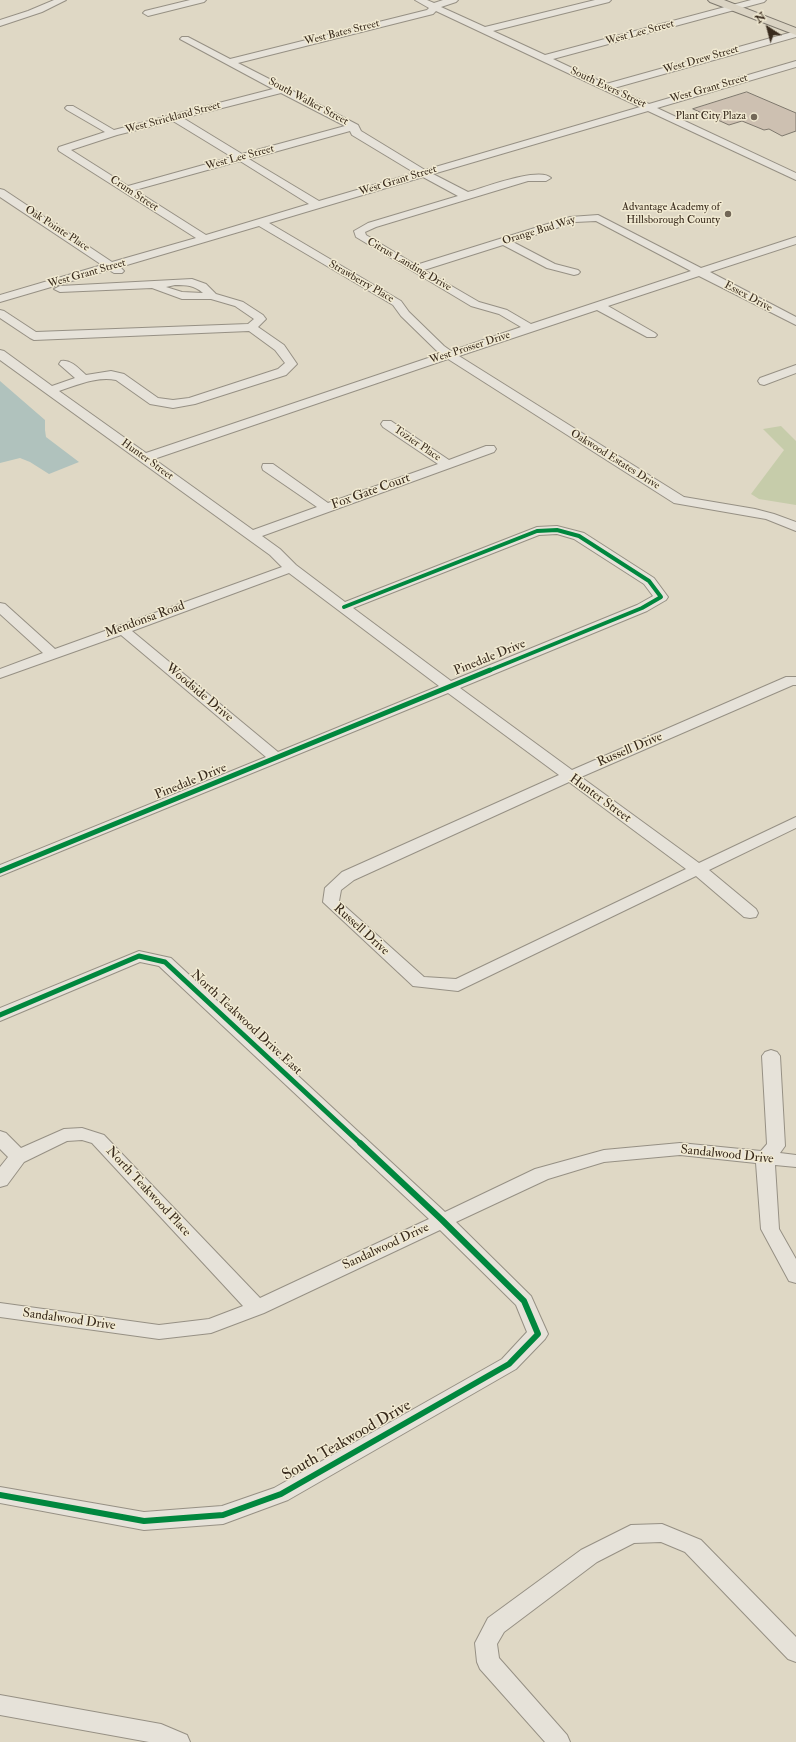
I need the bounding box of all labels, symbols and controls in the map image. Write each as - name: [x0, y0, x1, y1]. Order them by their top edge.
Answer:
- north arrow: [748, 8, 788, 48]
- text: N: [753, 10, 768, 26]
- street label: West Bates Street: [303, 17, 381, 49]
- street label: West Lee Street: [604, 18, 676, 48]
- street label: West Drew Street: [662, 43, 740, 77]
- street label: South Evers Street: [568, 65, 648, 111]
- street label: West Grant Street: [669, 72, 749, 106]
- street label: South Walker Street: [266, 75, 350, 129]
- street label: West Strickland Street: [124, 99, 222, 137]
- place label: Plant City Plaza: [676, 110, 746, 124]
- marker: Plant City Plaza: [749, 112, 759, 122]
- street label: West Lee Street: [204, 143, 276, 173]
- street label: West Grant Street: [358, 163, 438, 199]
- street label: Crum Street: [107, 173, 161, 215]
- place label: Advantage Academy of Hillsborough County: [622, 201, 720, 227]
- street label: Oak Pointe Place: [22, 203, 92, 255]
- marker: Advantage Academy of Hillsborough County: [723, 209, 733, 219]
- street label: Orange Bud Way: [501, 214, 577, 248]
- street label: Citrus Landing Drive: [364, 235, 454, 295]
- street label: West Grant Street: [47, 257, 127, 291]
- street label: Strawberry Place: [326, 258, 396, 306]
- street label: Essex Drive: [722, 279, 774, 315]
- street label: West Prosser Drive: [428, 329, 512, 367]
- street label: Tozier Place: [391, 423, 443, 465]
- street label: Oakwood Estates Drive: [568, 427, 662, 493]
- street label: Hunter Street: [118, 437, 176, 483]
- street label: Fox Gate Court: [329, 471, 413, 513]
- street label: Mendonsa Road: [103, 598, 187, 642]
- street label: Pinedale Drive: [452, 637, 528, 679]
- street label: Woodside Drive: [162, 660, 236, 726]
- street label: Russell Drive: [595, 729, 665, 771]
- street label: Pinedale Drive: [153, 761, 229, 803]
- street label: Hunter Street: [566, 771, 634, 827]
- street label: Russell Drive: [330, 901, 392, 959]
- street label: North Teakwood Drive East: [187, 967, 305, 1079]
- street label: Sandalwood Drive: [680, 1142, 774, 1168]
- street label: North Teakwood Place: [102, 1144, 194, 1240]
- street label: Sandalwood Drive: [340, 1220, 432, 1274]
- street label: Sandalwood Drive: [22, 1306, 116, 1334]
- street label: South Teakwood Drive: [279, 1396, 415, 1486]

